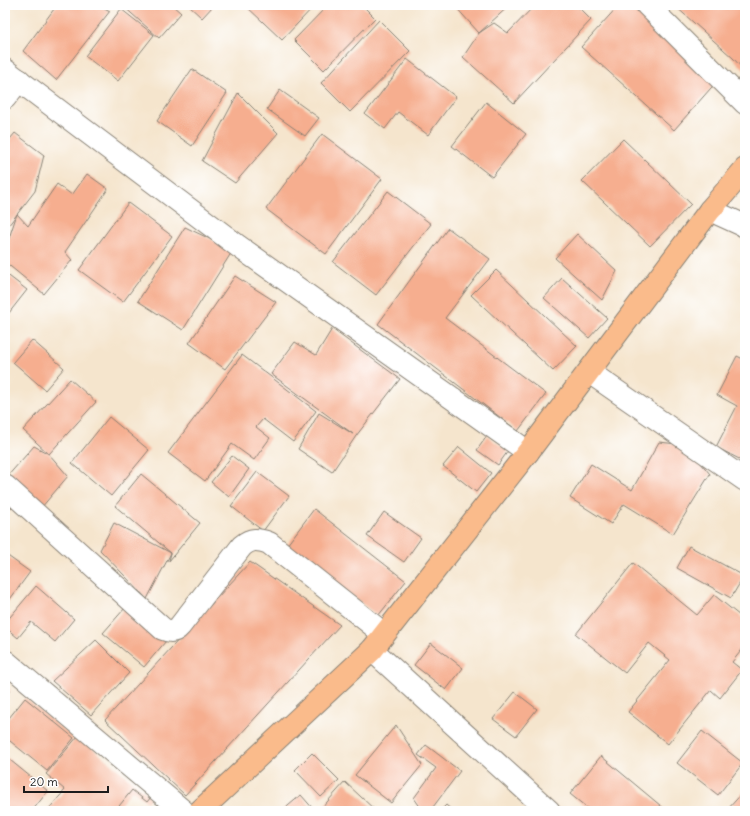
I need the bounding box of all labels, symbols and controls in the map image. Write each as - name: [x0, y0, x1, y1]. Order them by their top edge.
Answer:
- scale bar: [24, 768, 108, 794]
- text: 20 m: [30, 774, 58, 789]

